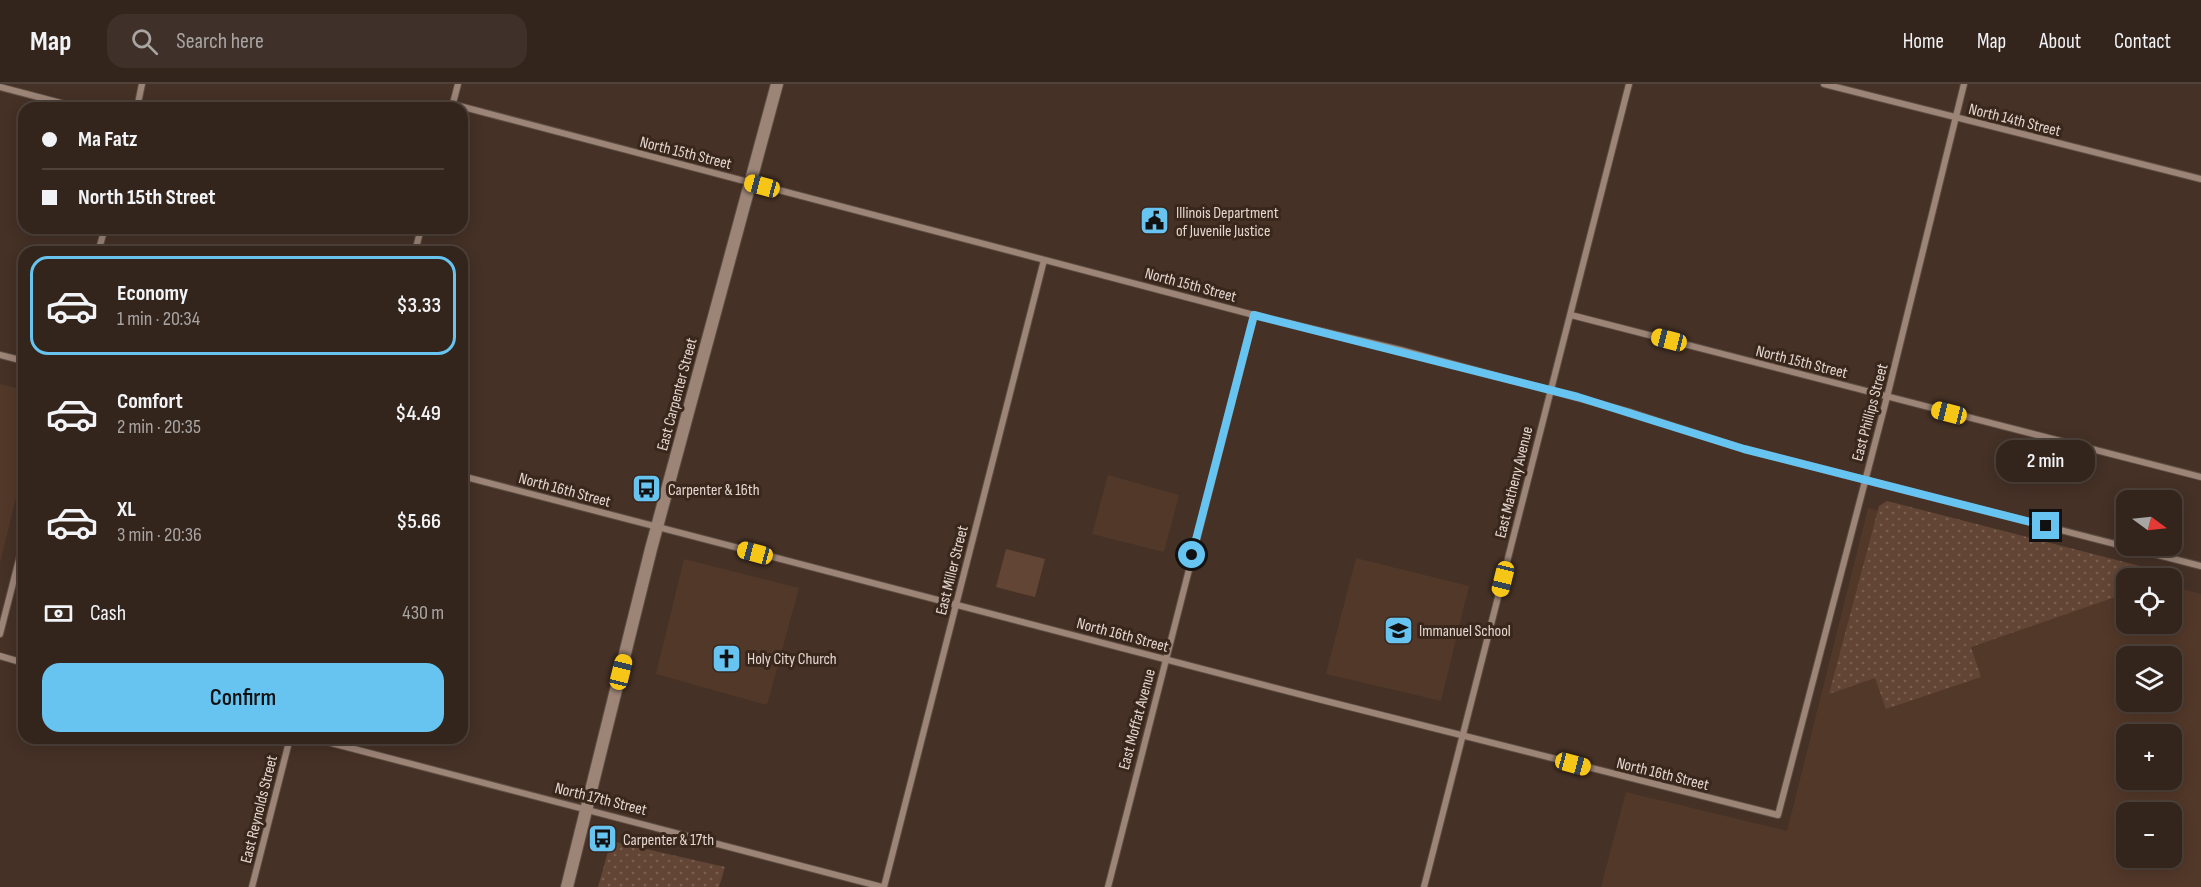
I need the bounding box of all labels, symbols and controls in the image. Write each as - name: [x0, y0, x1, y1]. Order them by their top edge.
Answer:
- search box: [107, 14, 527, 68]
- text: Map: [30, 25, 71, 58]
- icon: search: [128, 25, 161, 58]
- text: Search here: [176, 28, 264, 55]
- text: Home: [1903, 29, 1944, 54]
- text: Map: [1977, 29, 2006, 54]
- text: About: [2039, 29, 2081, 54]
- text: Contact: [2114, 29, 2171, 54]
- street label: North 14th Street: [1967, 100, 2063, 141]
- text: Ma Fatz: [78, 126, 138, 153]
- street label: North 15th Street: [638, 133, 734, 174]
- car: [742, 173, 782, 199]
- text: North 15th Street: [78, 184, 216, 211]
- place label: Illinois Department of Juvenile Justice: [1176, 204, 1279, 241]
- public building icon: Illinois Department of Juvenile Justice: [1139, 205, 1171, 237]
- street label: North 15th Street: [1143, 264, 1239, 307]
- icon: car: [45, 279, 99, 333]
- text: Economy: [117, 280, 188, 307]
- text: $3.33: [396, 292, 441, 319]
- text: 1 min · 20:34: [117, 307, 200, 331]
- car: [1649, 327, 1689, 353]
- street label: East Carpenter Street: [653, 336, 702, 453]
- street label: North 15th Street: [1754, 342, 1850, 383]
- street label: East Phillips Street: [1848, 361, 1893, 463]
- icon: car: [45, 387, 99, 441]
- text: Comfort: [117, 388, 183, 415]
- text: $4.49: [395, 400, 441, 427]
- car: [1929, 400, 1969, 426]
- text: 2 min · 20:35: [117, 415, 201, 439]
- street label: East Matheny Avenue: [1491, 425, 1537, 540]
- callout: 2 min: [1996, 439, 2096, 481]
- text: 2 min: [2027, 449, 2064, 473]
- street label: North 16th Street: [517, 469, 613, 512]
- bus stop icon: Carpenter & 16th: [631, 473, 663, 505]
- place label: Carpenter & 16th: [668, 481, 760, 500]
- north arrow: [2116, 490, 2182, 556]
- map controls: [2116, 490, 2182, 868]
- icon: car: [45, 495, 99, 549]
- text: XL: [117, 496, 136, 523]
- text: $5.66: [396, 508, 441, 535]
- route end: [2032, 512, 2059, 539]
- text: 3 min · 20:36: [117, 523, 202, 547]
- street label: East Miller Street: [932, 524, 973, 617]
- car: [735, 540, 775, 566]
- route start: [1178, 541, 1205, 568]
- car: [1490, 559, 1516, 599]
- button: locate: [2116, 568, 2182, 634]
- icon: cash: [42, 597, 75, 630]
- text: Cash: [90, 600, 126, 627]
- text: 430 m: [402, 601, 444, 625]
- street label: North 16th Street: [1075, 614, 1171, 657]
- school or university icon: Immanuel School: [1382, 614, 1414, 646]
- place label: Immanuel School: [1419, 622, 1511, 641]
- church icon: Holy City Church: [710, 642, 742, 674]
- button: layers: [2116, 646, 2182, 712]
- place label: Holy City Church: [747, 650, 837, 669]
- car: [608, 652, 634, 692]
- button: Confirm: [42, 663, 444, 732]
- street label: East Moffat Avenue: [1115, 667, 1160, 772]
- button: +: [2116, 724, 2182, 790]
- car: [1553, 751, 1593, 777]
- street label: East Reynolds Street: [237, 753, 282, 865]
- street label: North 16th Street: [1614, 754, 1711, 795]
- street label: North 17th Street: [553, 779, 649, 820]
- button: −: [2116, 802, 2182, 868]
- bus stop icon: Carpenter & 17th: [586, 823, 618, 855]
- place label: Carpenter & 17th: [623, 831, 714, 850]

